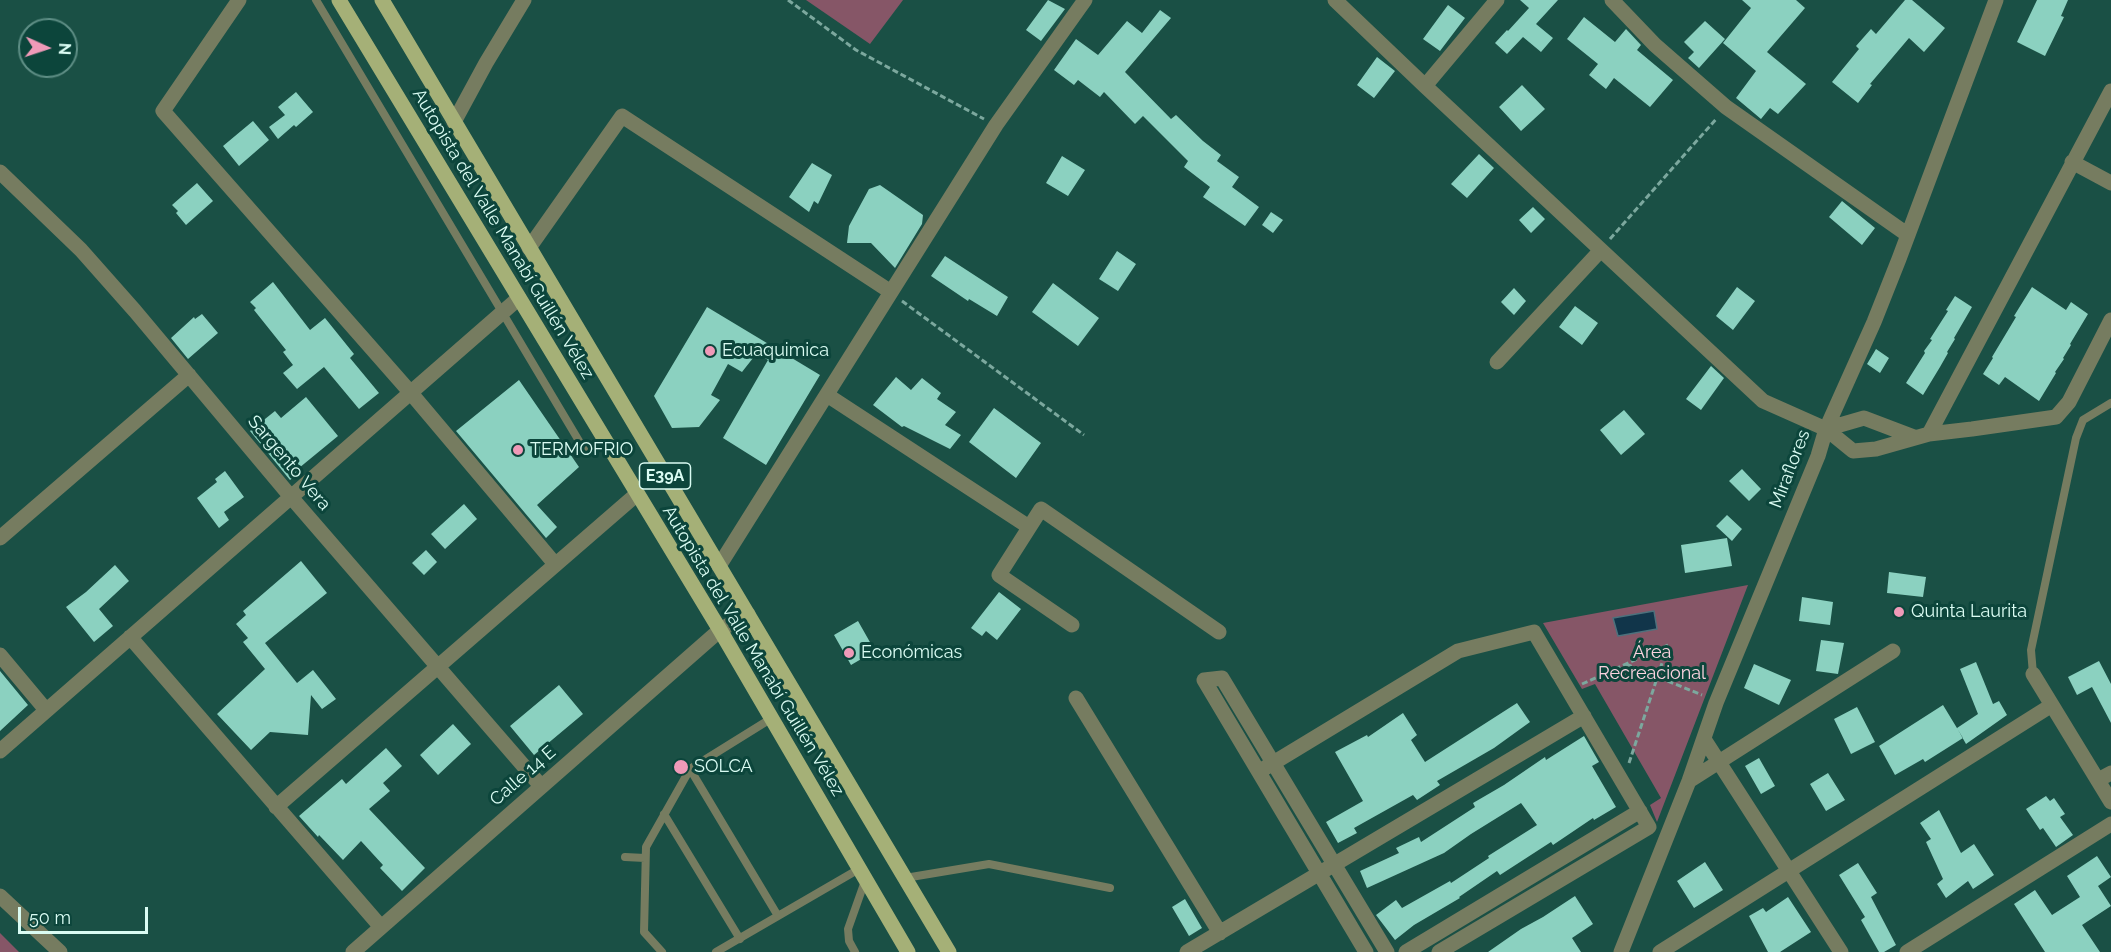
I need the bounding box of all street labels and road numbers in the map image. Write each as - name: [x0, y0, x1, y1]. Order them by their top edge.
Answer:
- street label: Autopista del Valle Manabí Guillén Vélez: [408, 85, 598, 383]
- street label: Sargento Vera: [243, 411, 335, 515]
- street label: Miraflores: [1765, 427, 1815, 511]
- road number: E39A: [640, 463, 690, 489]
- street label: Autopista del Valle Manabí Guillén Vélez: [658, 502, 848, 800]
- street label: Calle 14 E: [486, 742, 560, 810]

